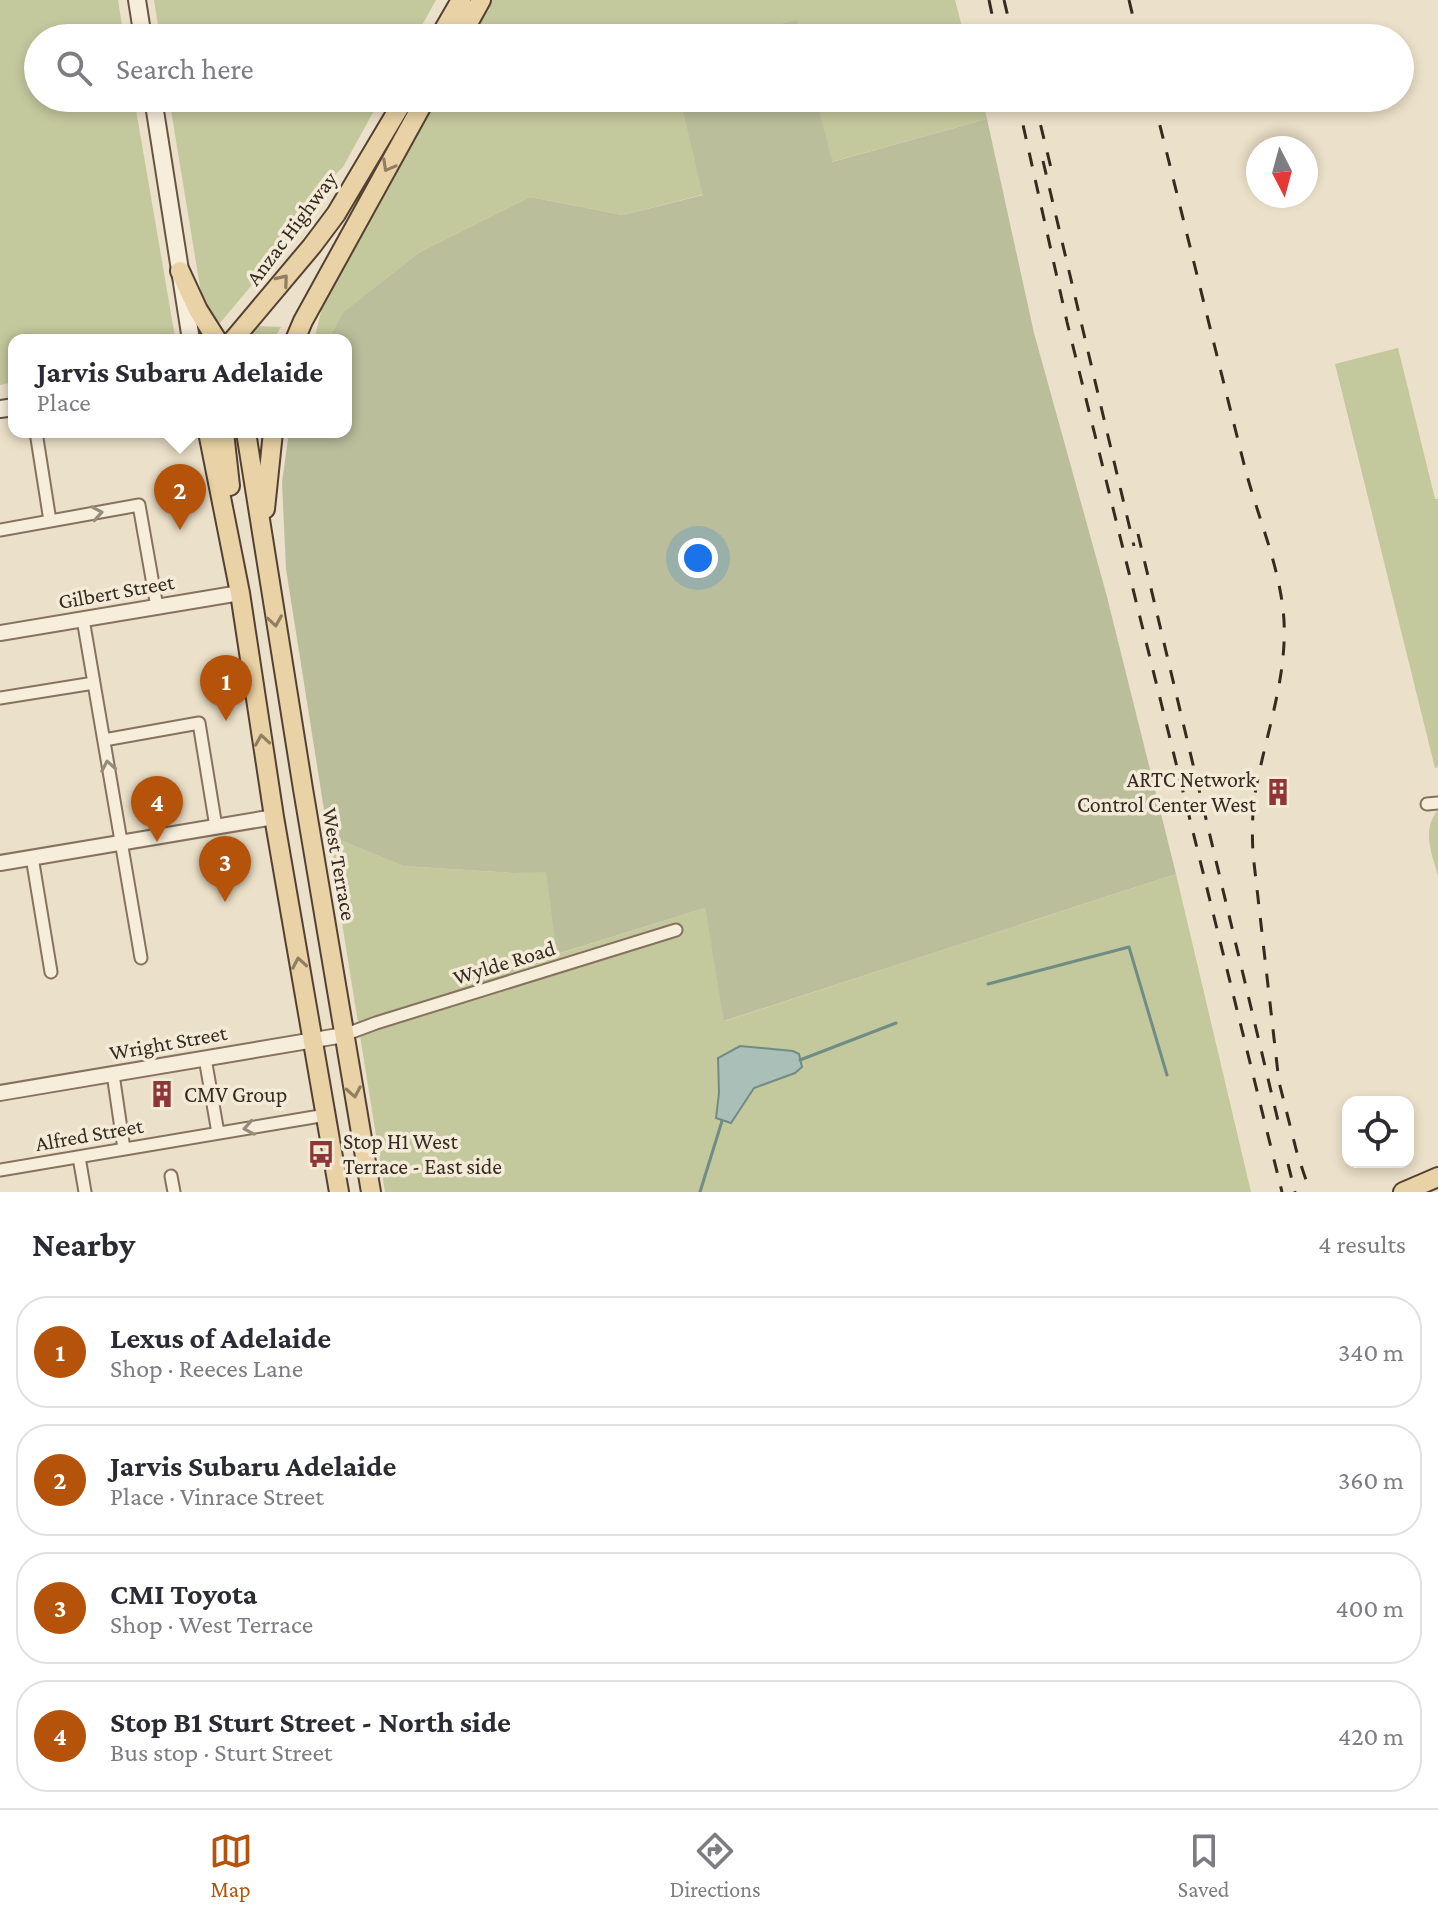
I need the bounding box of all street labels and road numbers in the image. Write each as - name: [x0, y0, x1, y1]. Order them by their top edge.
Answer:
- street label: Anzac Highway: [241, 166, 343, 290]
- street label: Gilbert Street: [56, 569, 177, 614]
- street label: West Terrace: [317, 806, 362, 922]
- street label: Wylde Road: [450, 935, 559, 990]
- street label: Wright Street: [107, 1020, 229, 1065]
- street label: Alfred Street: [33, 1113, 146, 1156]

